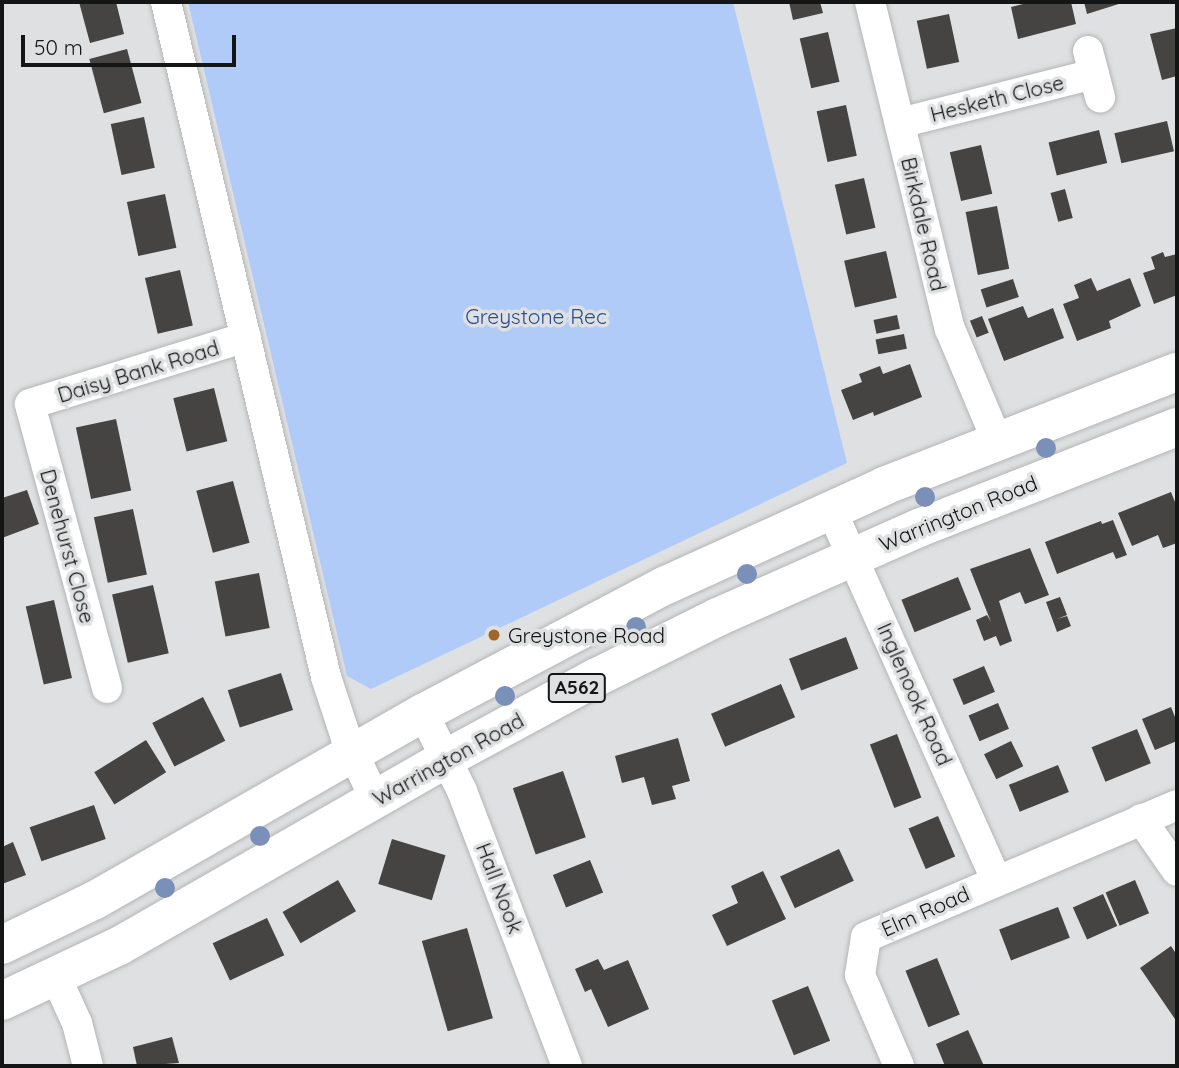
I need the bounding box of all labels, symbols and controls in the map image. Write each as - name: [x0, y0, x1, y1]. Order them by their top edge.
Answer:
- scale bar: [24, 21, 240, 65]
- text: 50 m: [34, 34, 83, 60]
- street label: Hesketh Close: [927, 69, 1067, 127]
- street label: Birkdale Road: [896, 155, 952, 293]
- park label: Greystone Rec: [465, 303, 607, 329]
- street label: Daisy Bank Road: [54, 334, 222, 408]
- street label: Denehurst Close: [35, 466, 101, 626]
- street label: Warrington Road: [875, 470, 1041, 556]
- street label: Inglenook Road: [872, 619, 958, 769]
- place label: Greystone Road: [508, 622, 665, 648]
- marker: Greystone Road: [486, 627, 502, 643]
- road number: A562: [547, 673, 607, 704]
- street label: Warrington Road: [368, 707, 528, 811]
- street label: Hall Nook: [471, 839, 529, 937]
- street label: Elm Road: [877, 880, 973, 942]

